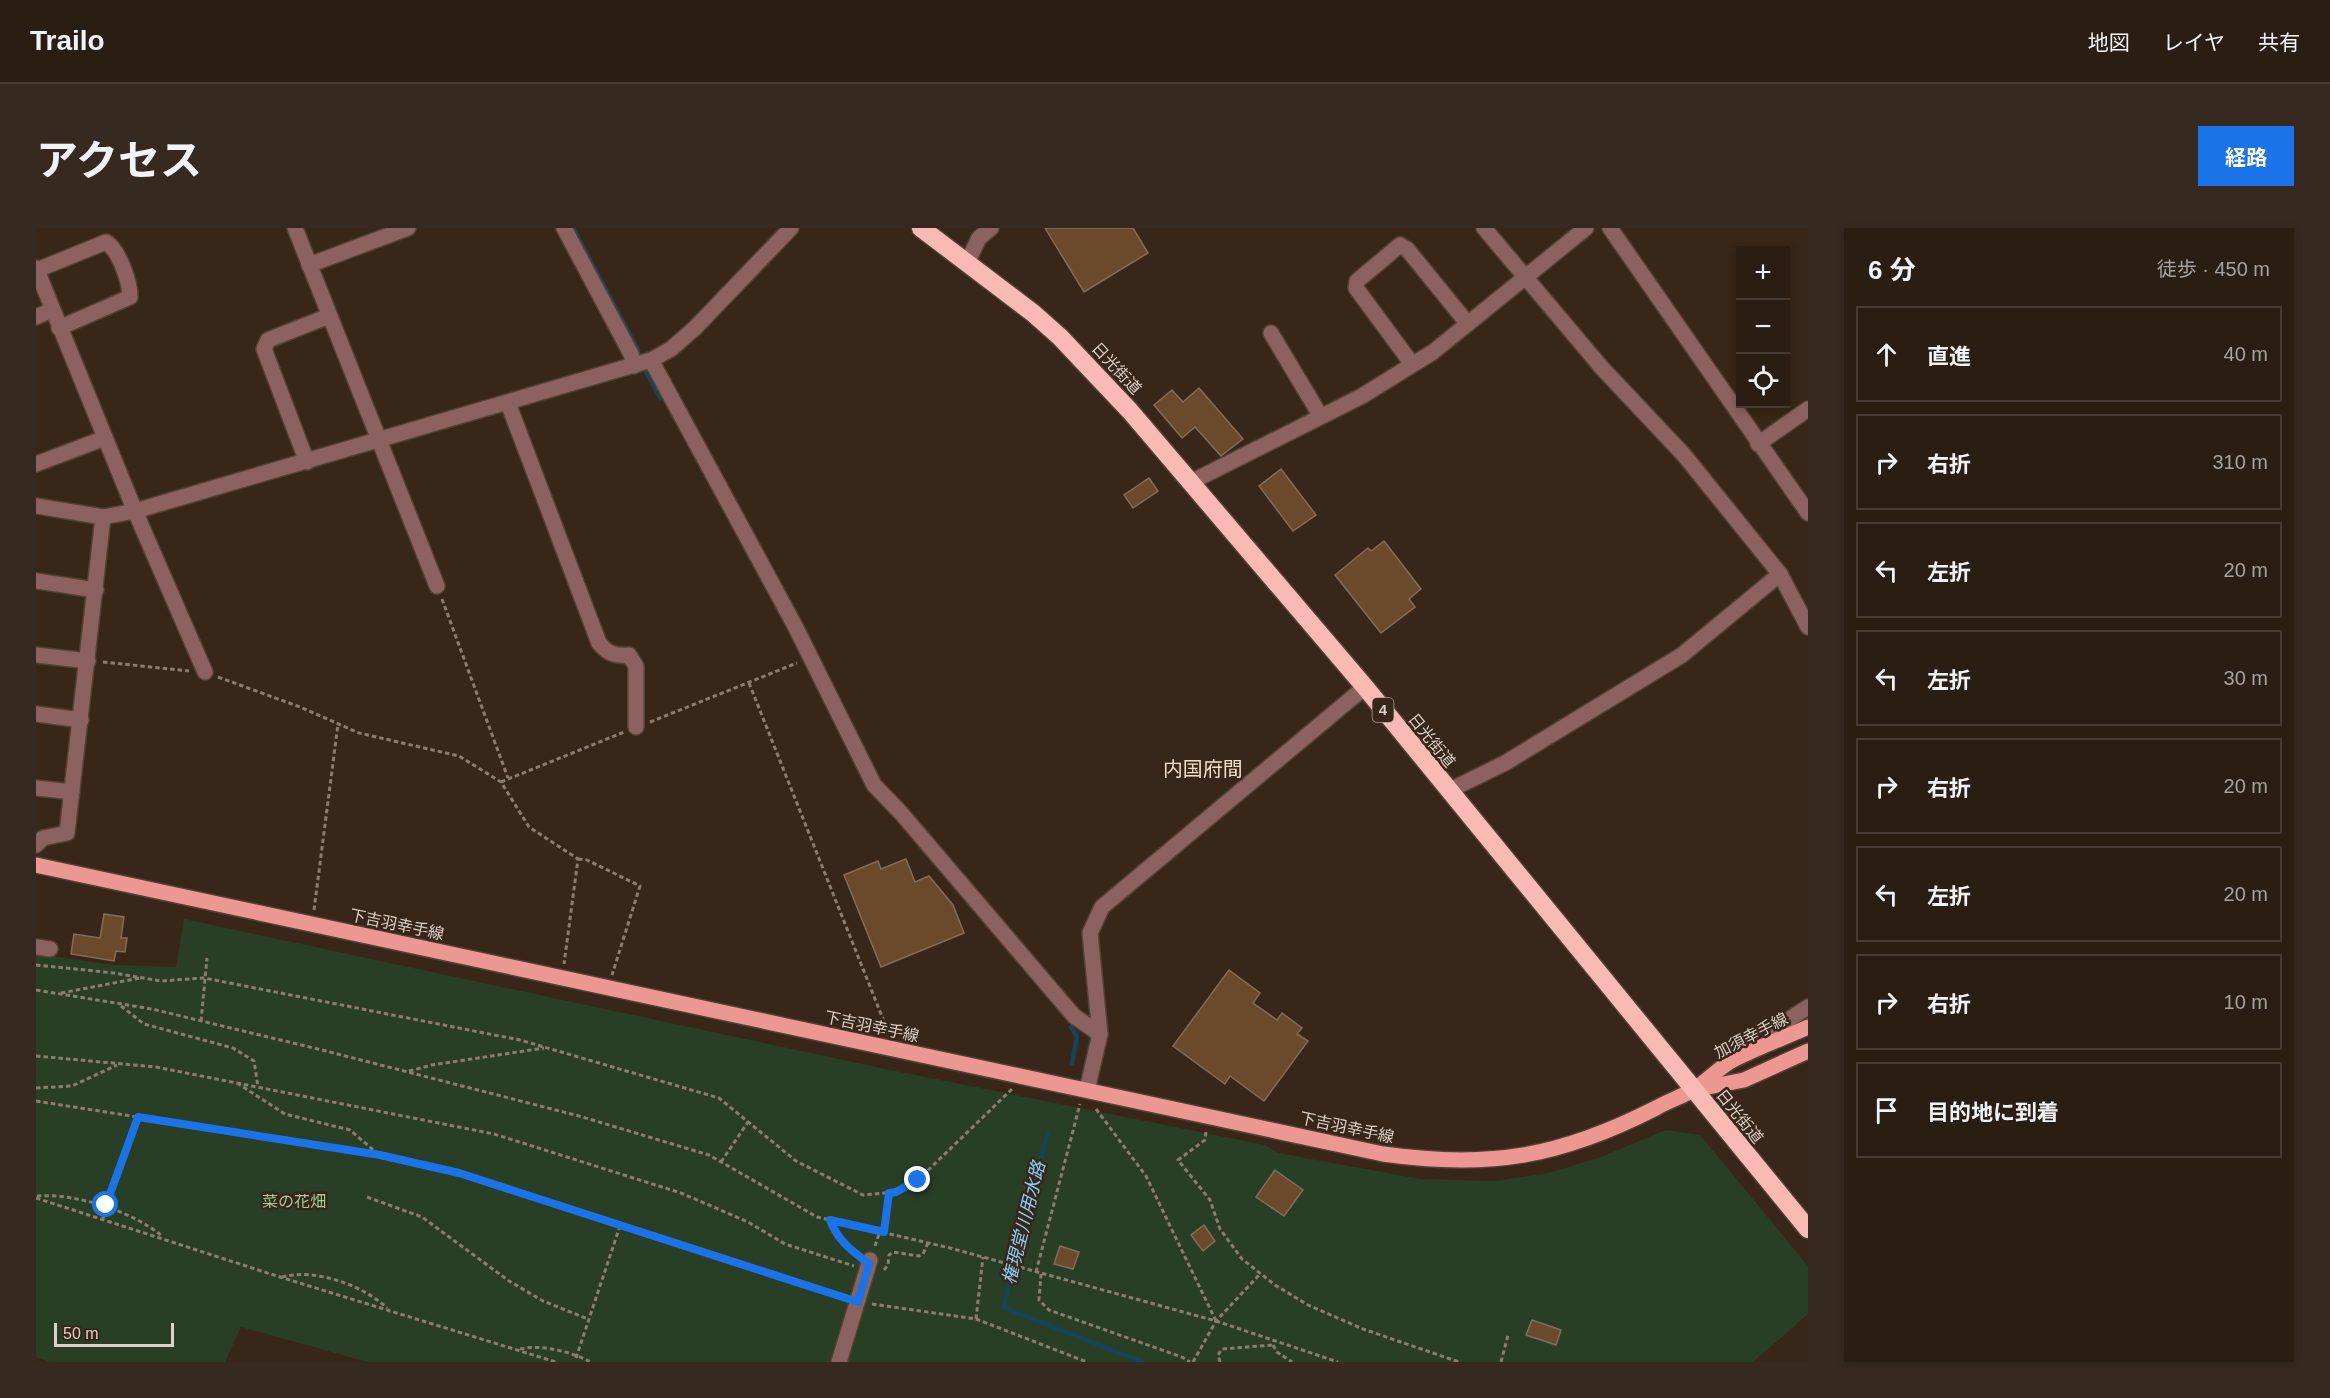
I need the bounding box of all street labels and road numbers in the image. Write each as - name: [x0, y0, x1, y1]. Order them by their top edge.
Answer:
- street label: 日光街道: [1089, 339, 1145, 398]
- road number: 4: [1372, 698, 1394, 722]
- street label: 日光街道: [1405, 710, 1458, 771]
- street label: 下吉羽幸手線: [348, 906, 446, 943]
- street label: 下吉羽幸手線: [823, 1008, 921, 1045]
- street label: 加須幸手線: [1712, 1010, 1791, 1061]
- street label: 日光街道: [1713, 1086, 1766, 1147]
- street label: 下吉羽幸手線: [1298, 1109, 1396, 1146]

